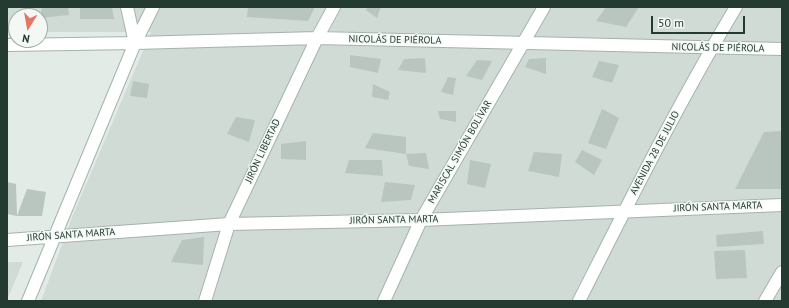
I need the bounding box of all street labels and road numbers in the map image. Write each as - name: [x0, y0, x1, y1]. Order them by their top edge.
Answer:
- street label: NICOLÁS DE PIÉROLA: [348, 33, 442, 47]
- street label: NICOLÁS DE PIÉROLA: [671, 41, 765, 55]
- street label: MARISCAL SIMÓN BOLÍVAR: [426, 98, 494, 206]
- street label: AVENIDA 28 DE JULIO: [628, 109, 682, 197]
- street label: JIRÓN LIBERTAD: [243, 117, 283, 185]
- street label: JIRÓN SANTA MARTA: [673, 199, 763, 215]
- street label: JIRÓN SANTA MARTA: [350, 213, 438, 227]
- street label: JIRÓN SANTA MARTA: [26, 226, 116, 244]

